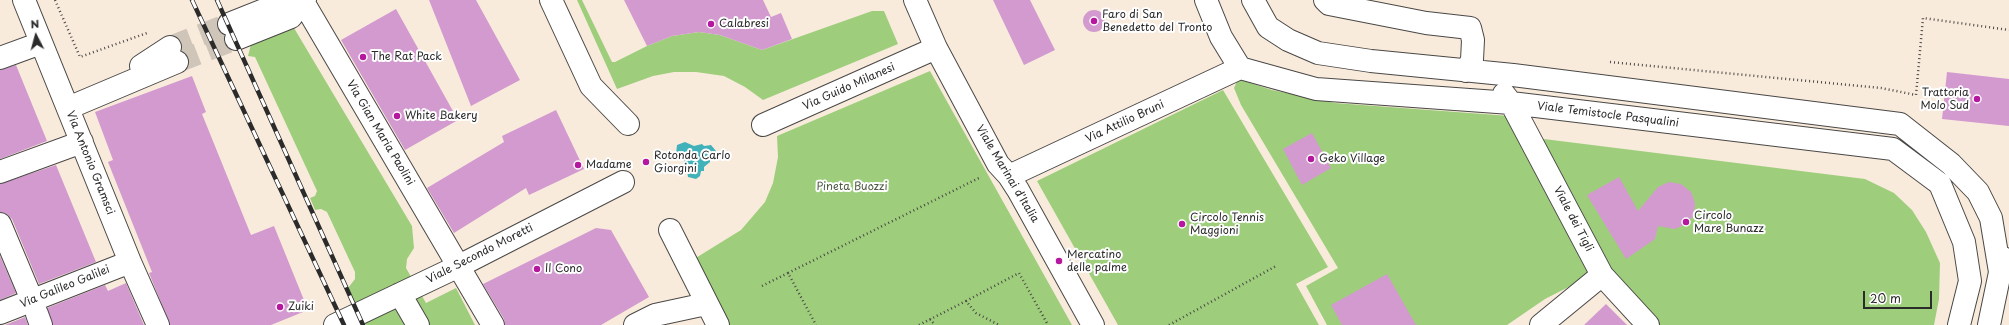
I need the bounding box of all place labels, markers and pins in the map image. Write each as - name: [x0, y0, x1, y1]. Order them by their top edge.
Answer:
- place label: Faro di San Benedetto del Tronto: [1102, 8, 1212, 34]
- marker: Faro di San Benedetto del Tronto: [1089, 16, 1099, 26]
- place label: Calabresi: [719, 17, 769, 31]
- marker: Calabresi: [706, 19, 716, 29]
- place label: The Rat Pack: [371, 50, 442, 64]
- marker: The Rat Pack: [358, 52, 368, 62]
- place label: Trattoria Molo Sud: [1920, 86, 1969, 112]
- marker: Trattoria Molo Sud: [1972, 94, 1982, 104]
- place label: White Bakery: [405, 109, 478, 123]
- marker: White Bakery: [392, 111, 402, 121]
- place label: Rotonda Carlo Giorgini: [654, 149, 730, 175]
- place label: Geko Village: [1319, 152, 1385, 166]
- marker: Geko Village: [1306, 154, 1316, 164]
- marker: Rotonda Carlo Giorgini: [641, 157, 651, 167]
- place label: Madame: [586, 158, 632, 172]
- marker: Madame: [573, 160, 583, 170]
- place label: Circolo Mare Bunazz: [1694, 209, 1764, 235]
- place label: Circolo Tennis Maggioni: [1190, 211, 1264, 237]
- marker: Circolo Mare Bunazz: [1681, 217, 1691, 227]
- marker: Circolo Tennis Maggioni: [1177, 219, 1187, 229]
- place label: Mercatino delle palme: [1067, 248, 1127, 274]
- marker: Mercatino delle palme: [1054, 256, 1064, 266]
- place label: Il Cono: [545, 262, 582, 276]
- marker: Il Cono: [532, 264, 542, 274]
- place label: Zuiki: [288, 300, 314, 314]
- marker: Zuiki: [275, 302, 285, 312]

